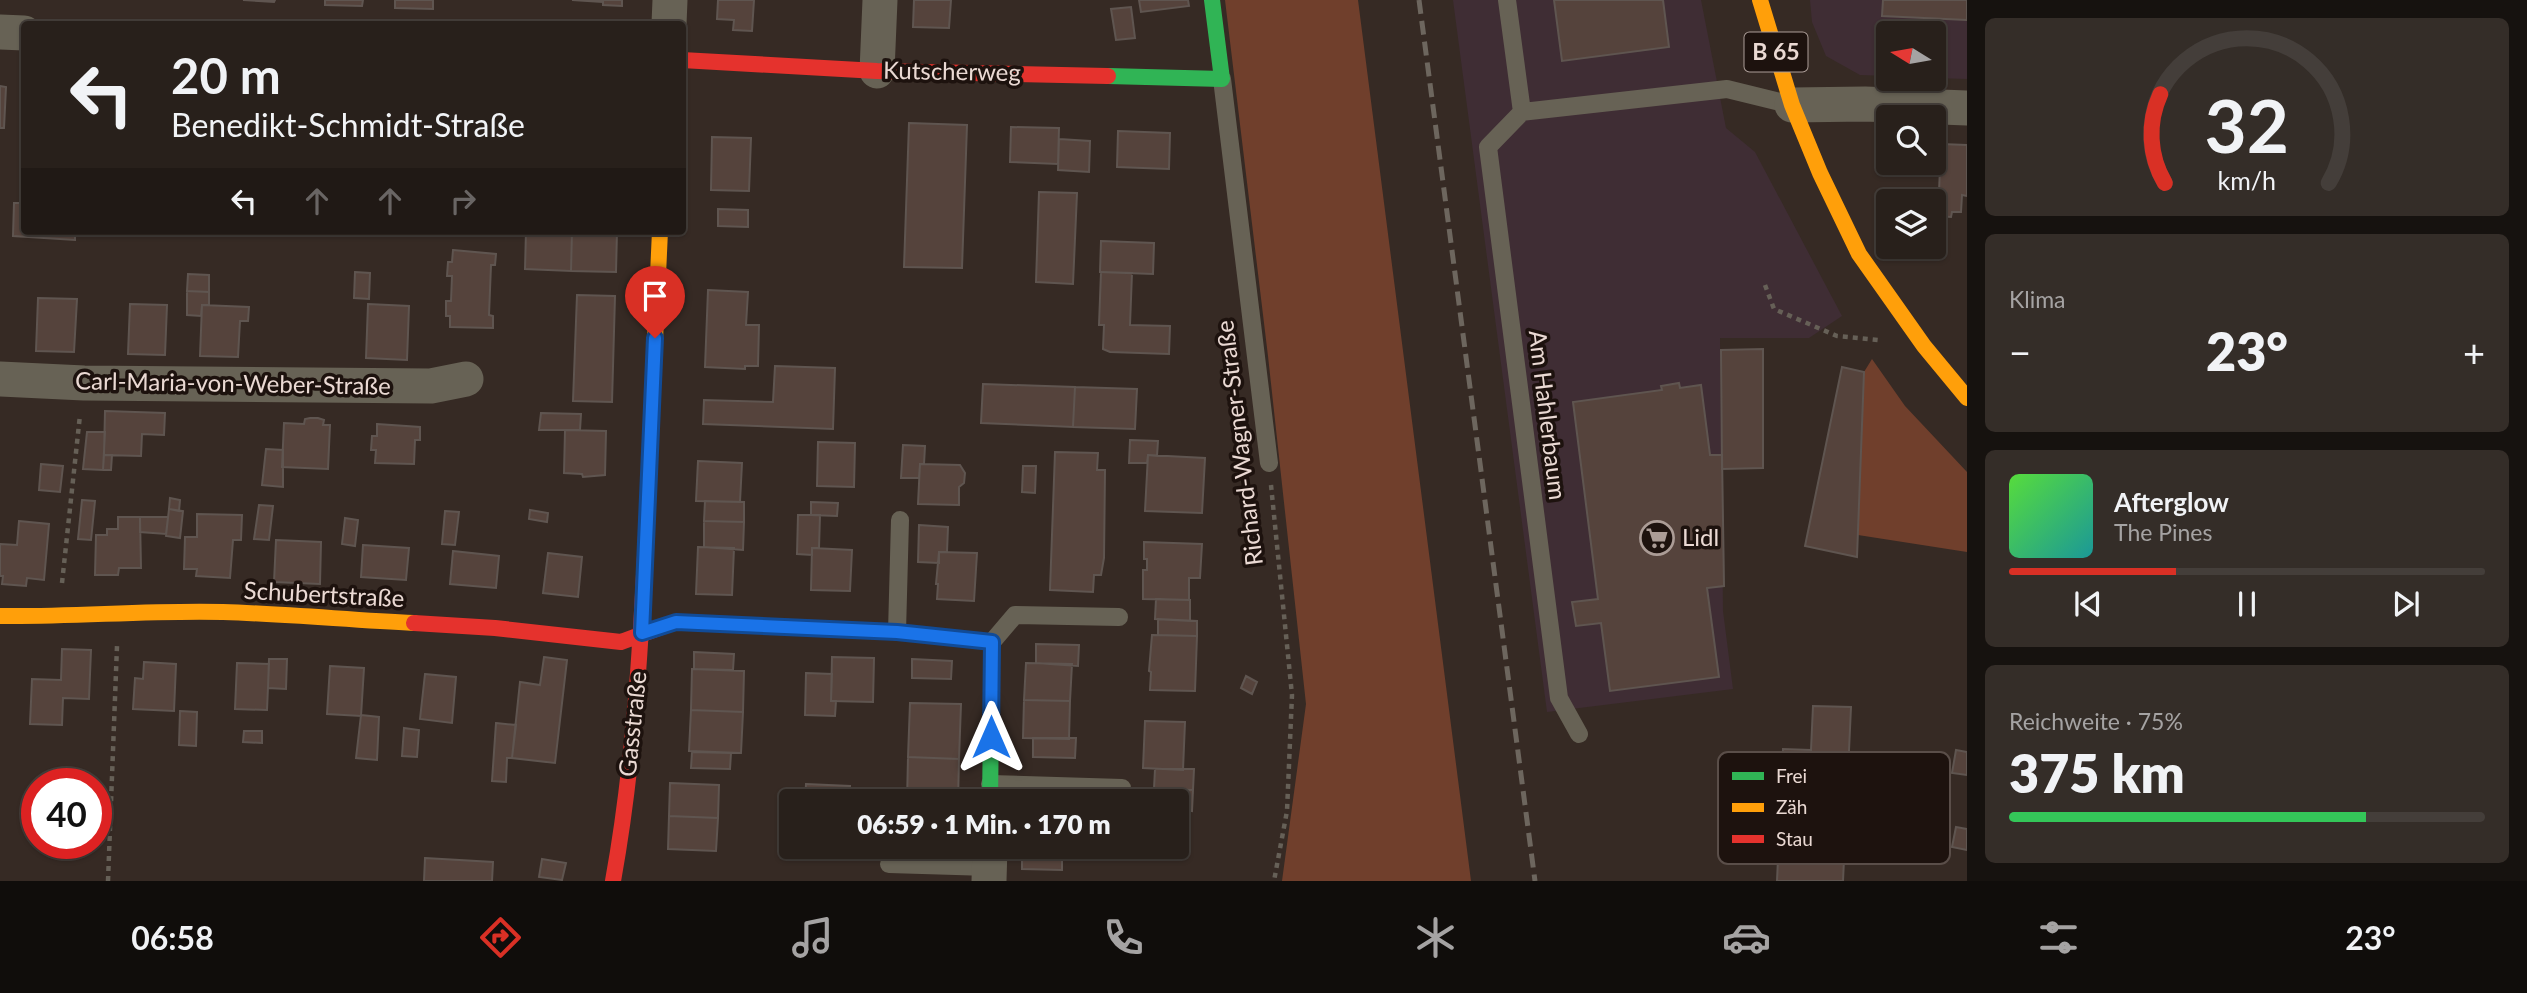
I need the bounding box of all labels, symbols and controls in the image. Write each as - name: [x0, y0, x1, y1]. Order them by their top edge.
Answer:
- north arrow: [1876, 21, 1946, 91]
- map controls: [1876, 21, 1946, 259]
- road number: B 65: [1744, 32, 1808, 72]
- text: 20 m: [171, 46, 281, 104]
- icon: left: [56, 49, 147, 140]
- street label: Kutscherweg: [883, 55, 1021, 86]
- text: 32: [2205, 81, 2289, 169]
- text: Benedikt-Schmidt-Straße: [171, 105, 525, 144]
- button: search: [1876, 105, 1946, 175]
- text: km/h: [2218, 165, 2276, 195]
- icon: left: [225, 182, 263, 220]
- icon: ahead: [298, 182, 336, 220]
- icon: ahead: [371, 182, 409, 220]
- icon: right: [444, 182, 482, 220]
- button: layers: [1876, 189, 1946, 259]
- pin: [625, 266, 685, 338]
- icon: arrive: [636, 277, 674, 315]
- text: Klima: [2009, 285, 2066, 313]
- street label: Richard-Wagner-Straße: [1209, 319, 1268, 567]
- text: 23°: [2206, 320, 2288, 382]
- street label: Am Hahlerbaum: [1524, 328, 1573, 501]
- text: −: [2009, 329, 2031, 375]
- text: +: [2463, 329, 2485, 375]
- street label: Carl-Maria-von-Weber-Straße: [75, 365, 391, 400]
- text: Afterglow: [2114, 486, 2229, 518]
- text: The Pines: [2114, 518, 2212, 546]
- supermarket icon: Lidl: [1638, 519, 1676, 557]
- place label: Lidl: [1682, 522, 1719, 551]
- street label: Schubertstraße: [243, 575, 405, 612]
- icon: previous: [2069, 585, 2107, 623]
- icon: pause: [2228, 585, 2266, 623]
- icon: next: [2387, 585, 2425, 623]
- street label: Gasstraße: [612, 670, 651, 778]
- position arrow: [954, 700, 1028, 774]
- text: Reichweite · 75%: [2009, 707, 2183, 735]
- text: 375 km: [2009, 742, 2185, 804]
- legend: [1718, 752, 1950, 864]
- text: Frei: [1776, 764, 1807, 787]
- speed limit sign: 40: [21, 768, 112, 859]
- text: Zäh: [1776, 795, 1807, 818]
- text: 06:59 · 1 Min. · 170 m: [857, 808, 1111, 840]
- text: Stau: [1776, 827, 1813, 850]
- icon: directions: [476, 913, 525, 962]
- icon: music: [788, 913, 837, 962]
- icon: phone: [1099, 913, 1148, 962]
- icon: climate: [1411, 913, 1460, 962]
- icon: car: [1722, 913, 1771, 962]
- icon: filters: [2034, 913, 2083, 962]
- text: 06:58: [131, 918, 214, 957]
- text: 23°: [2345, 918, 2396, 957]

